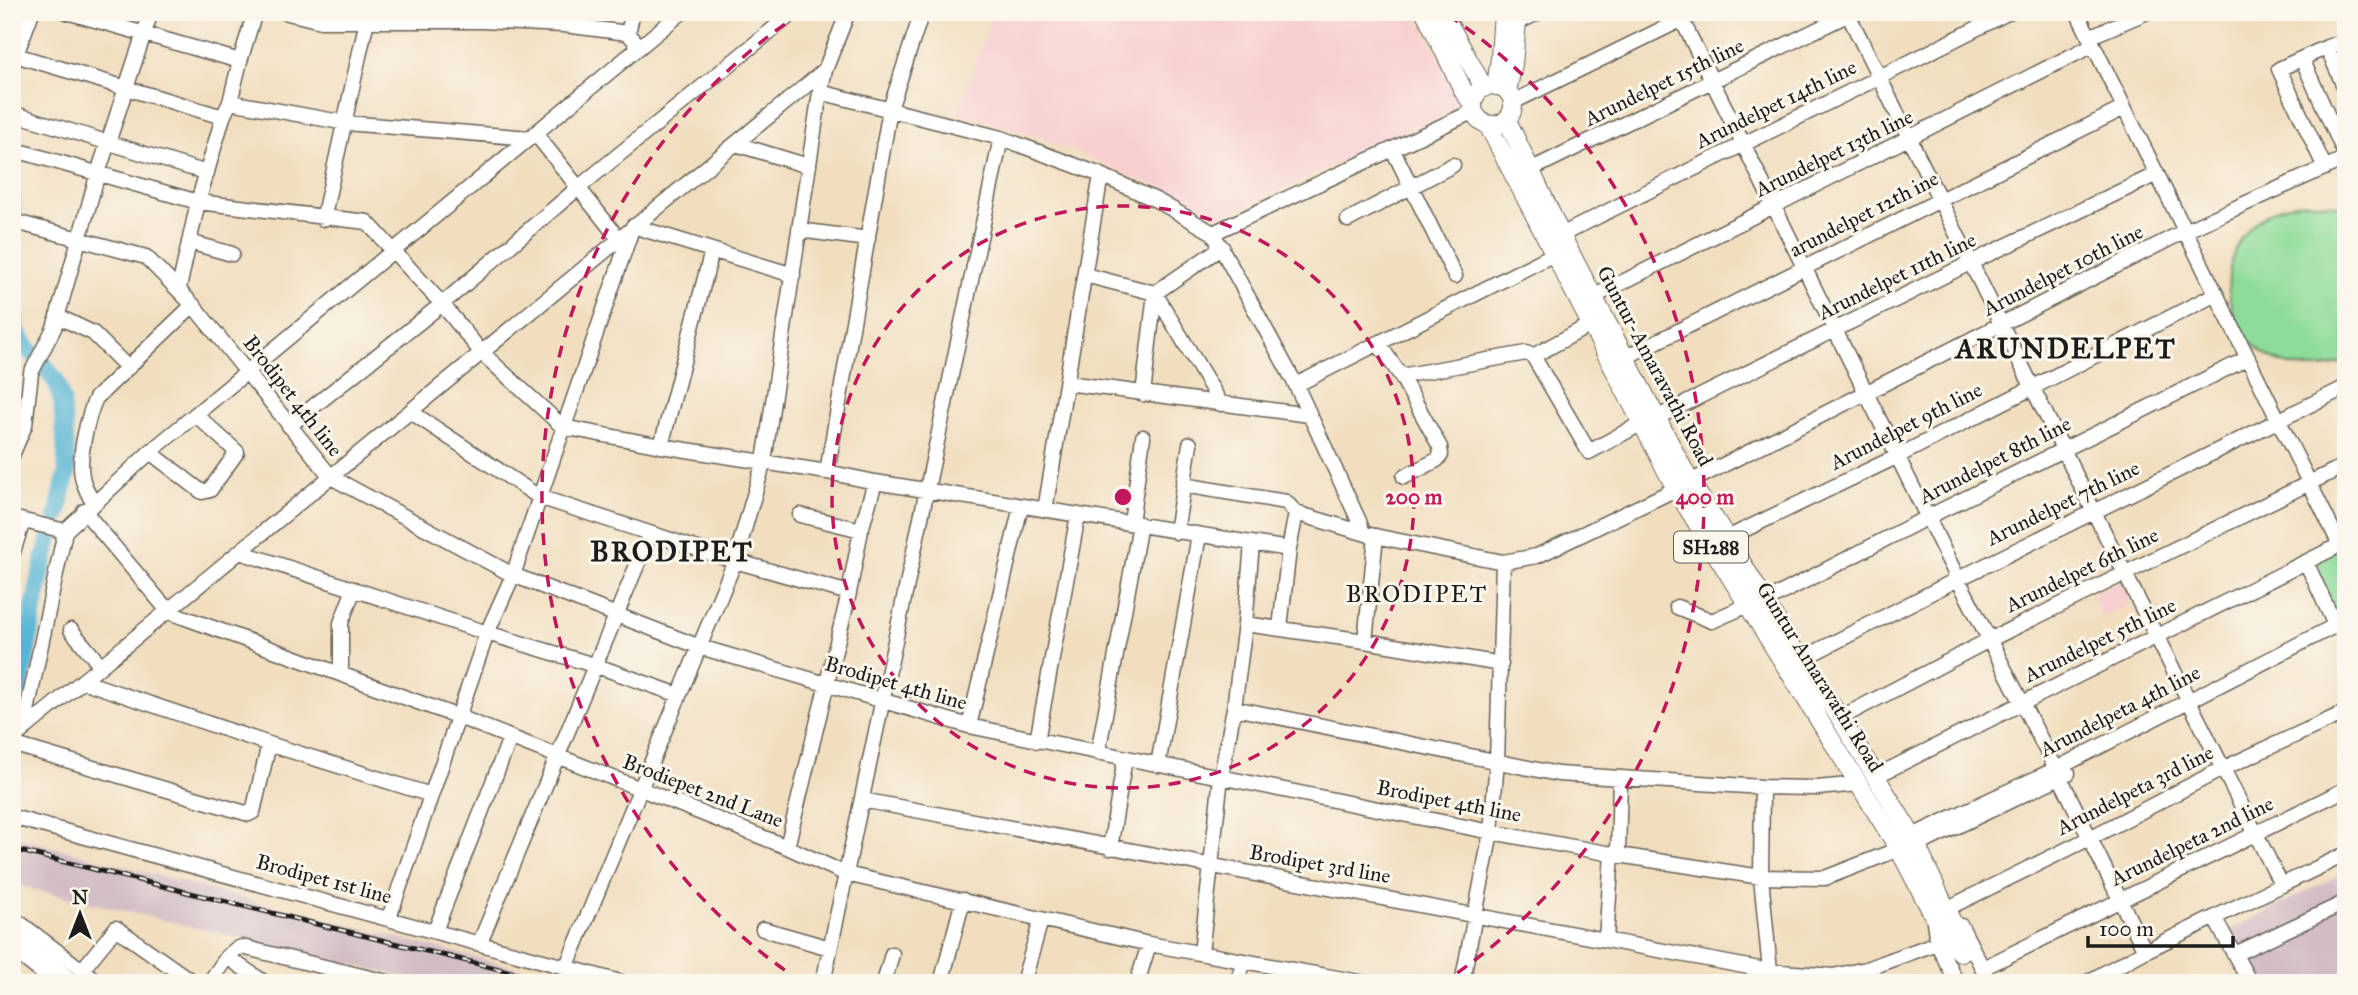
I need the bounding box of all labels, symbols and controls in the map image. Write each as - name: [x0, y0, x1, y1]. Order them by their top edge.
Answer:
- street label: Arundelpet 15th line: [1579, 32, 1748, 132]
- street label: Arundelpet 14th line: [1690, 54, 1861, 155]
- street label: Arundelpet 13th line: [1750, 103, 1918, 203]
- street label: arundelpet 12th ine: [1785, 165, 1943, 263]
- street label: Arundelpet 10th line: [1978, 218, 2148, 322]
- street label: Arundelpet 11th line: [1813, 226, 1981, 326]
- street label: Guntur-Amaravathi Road: [1591, 261, 1719, 471]
- street label: Brodipet 4th line: [238, 330, 349, 462]
- district label: ARUNDELPET: [1953, 331, 2177, 366]
- street label: Arundelpet 9th line: [1825, 376, 1987, 476]
- street label: Arundelpet 8th line: [1914, 410, 2076, 510]
- street label: Arundelpet 7th line: [1981, 455, 2144, 552]
- text: 200 m: [1386, 484, 1443, 510]
- text: 400 m: [1676, 484, 1735, 510]
- centre of rings: [1111, 485, 1135, 509]
- street label: Arundelpet 6th line: [2000, 522, 2163, 619]
- road number: SH288: [1674, 532, 1748, 562]
- district label: BRODIPET: [590, 534, 754, 569]
- street label: Guntur Amaravathi Road: [1751, 577, 1889, 777]
- district label: BRODIPET: [1346, 579, 1488, 609]
- street label: Arundelpet 5th line: [2019, 592, 2180, 688]
- street label: Brodipet 4th line: [822, 650, 970, 716]
- street label: Arundelpeta 4th line: [2035, 659, 2205, 763]
- street label: Arundelpeta 3rd line: [2051, 739, 2218, 841]
- street label: Brodiepet 2nd Lane: [619, 748, 787, 834]
- street label: Brodipet 4th line: [1375, 774, 1524, 828]
- street label: Arundelpeta 2nd line: [2105, 790, 2278, 892]
- street label: Brodipet 3rd line: [1247, 839, 1393, 889]
- street label: Brodipet 1st line: [253, 848, 395, 910]
- north arrow: [46, 880, 116, 950]
- text: N: [72, 886, 88, 909]
- scale bar: [2088, 904, 2234, 948]
- text: 100 m: [2099, 916, 2154, 942]

